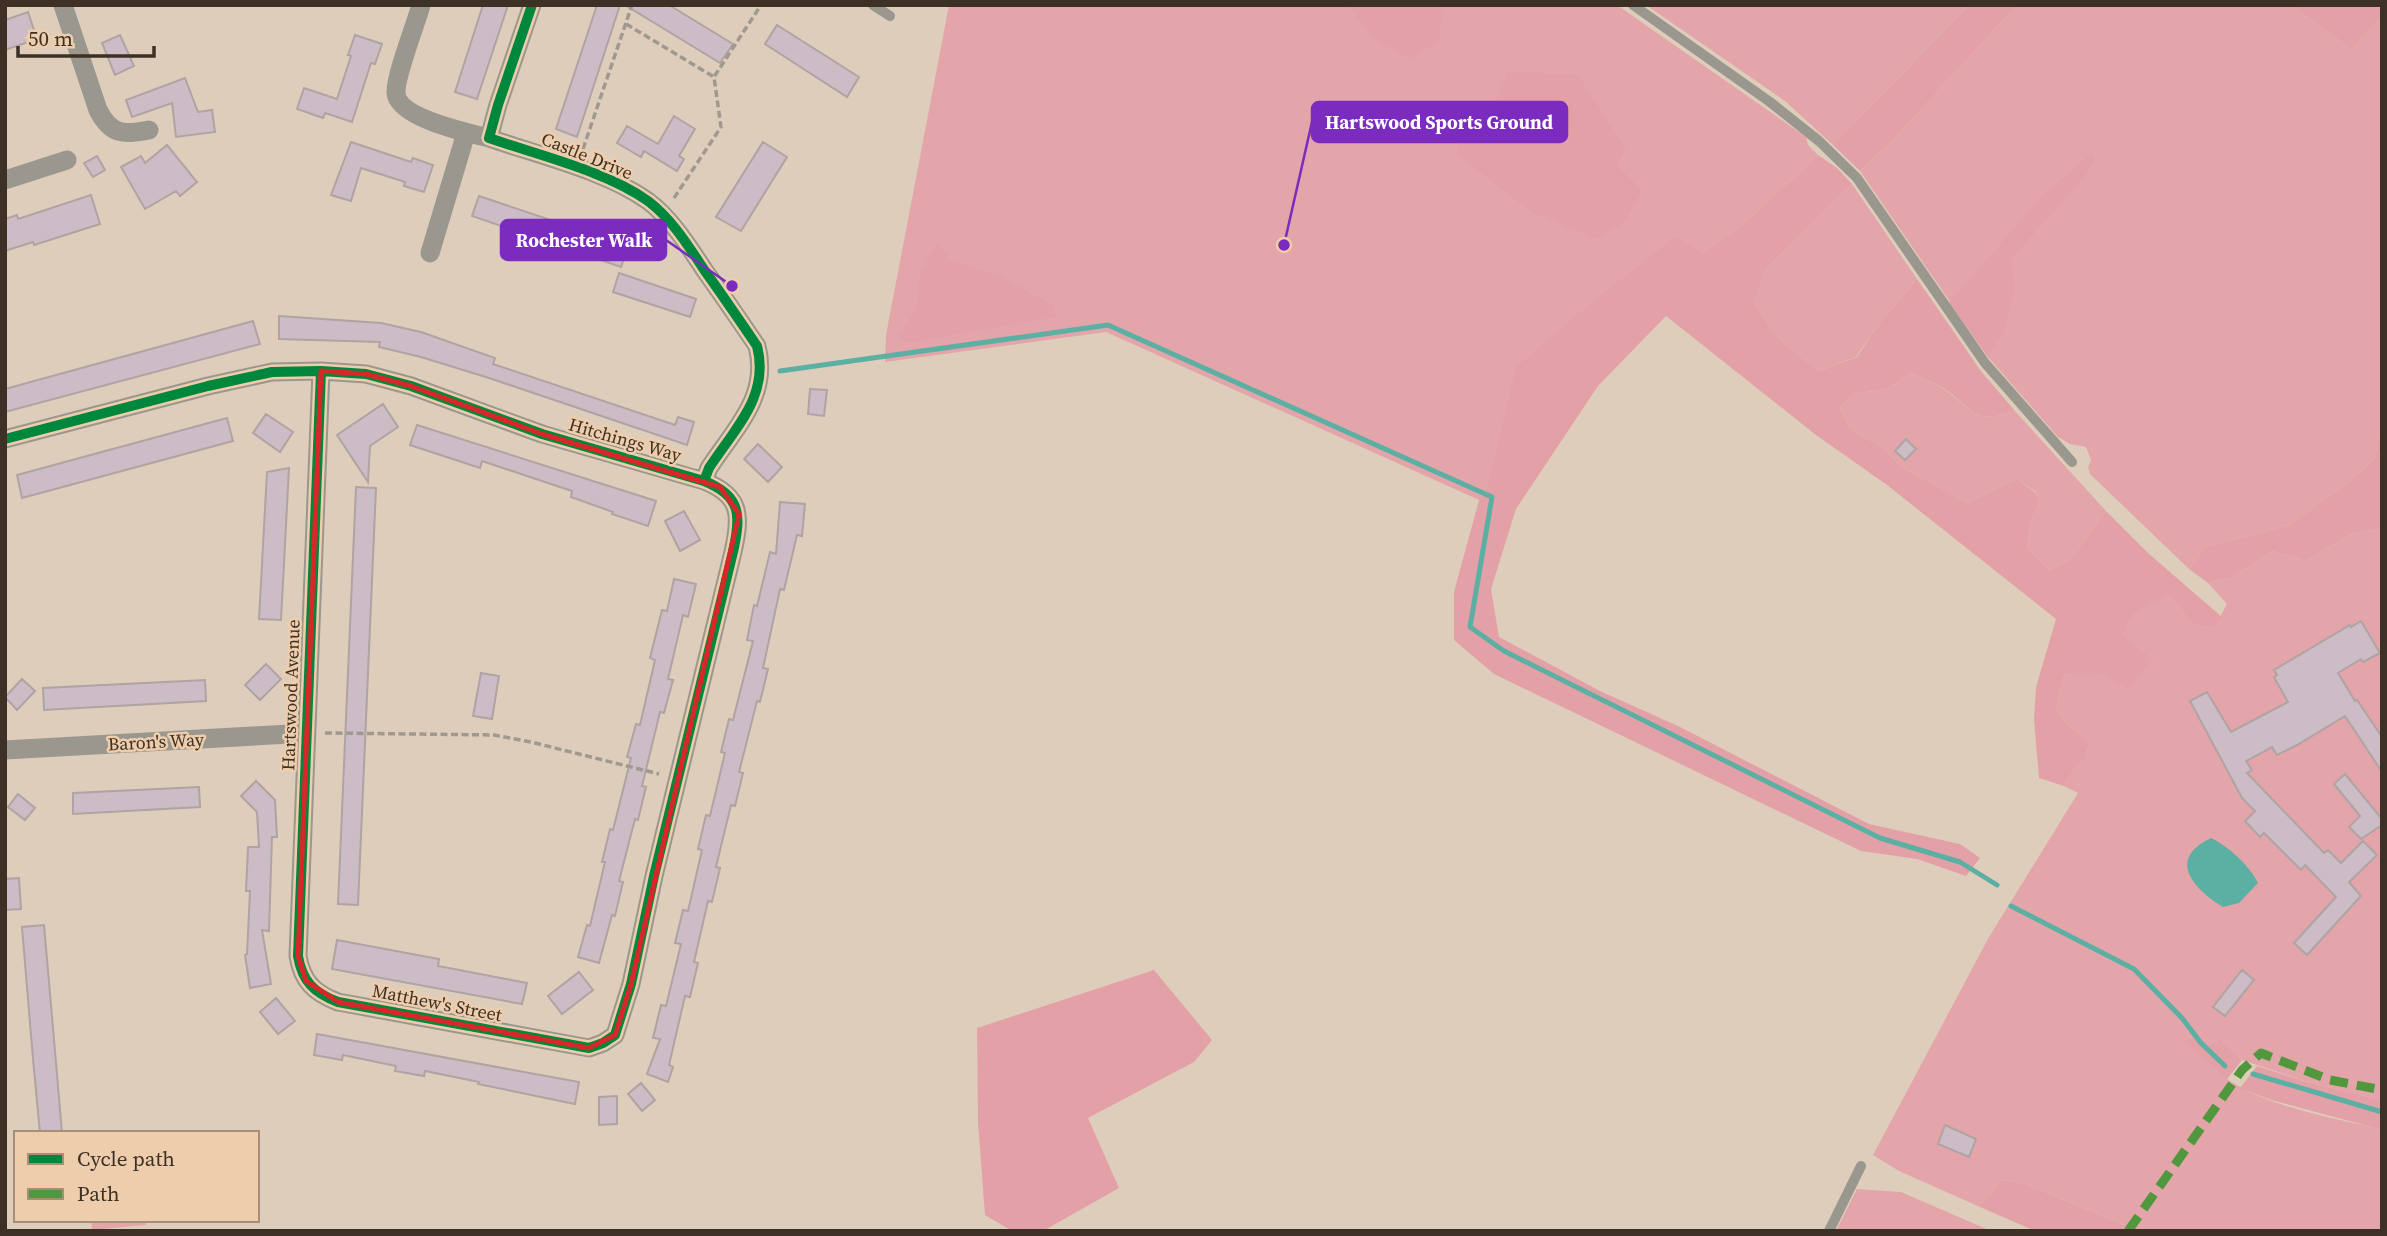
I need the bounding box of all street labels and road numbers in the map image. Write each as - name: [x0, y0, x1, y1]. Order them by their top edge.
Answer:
- street label: Castle Drive: [538, 126, 637, 185]
- street label: Hitchings Way: [566, 411, 685, 468]
- street label: Hartswood Avenue: [275, 619, 306, 771]
- street label: Baron's Way: [107, 726, 205, 757]
- street label: Matthew's Street: [370, 978, 504, 1027]

